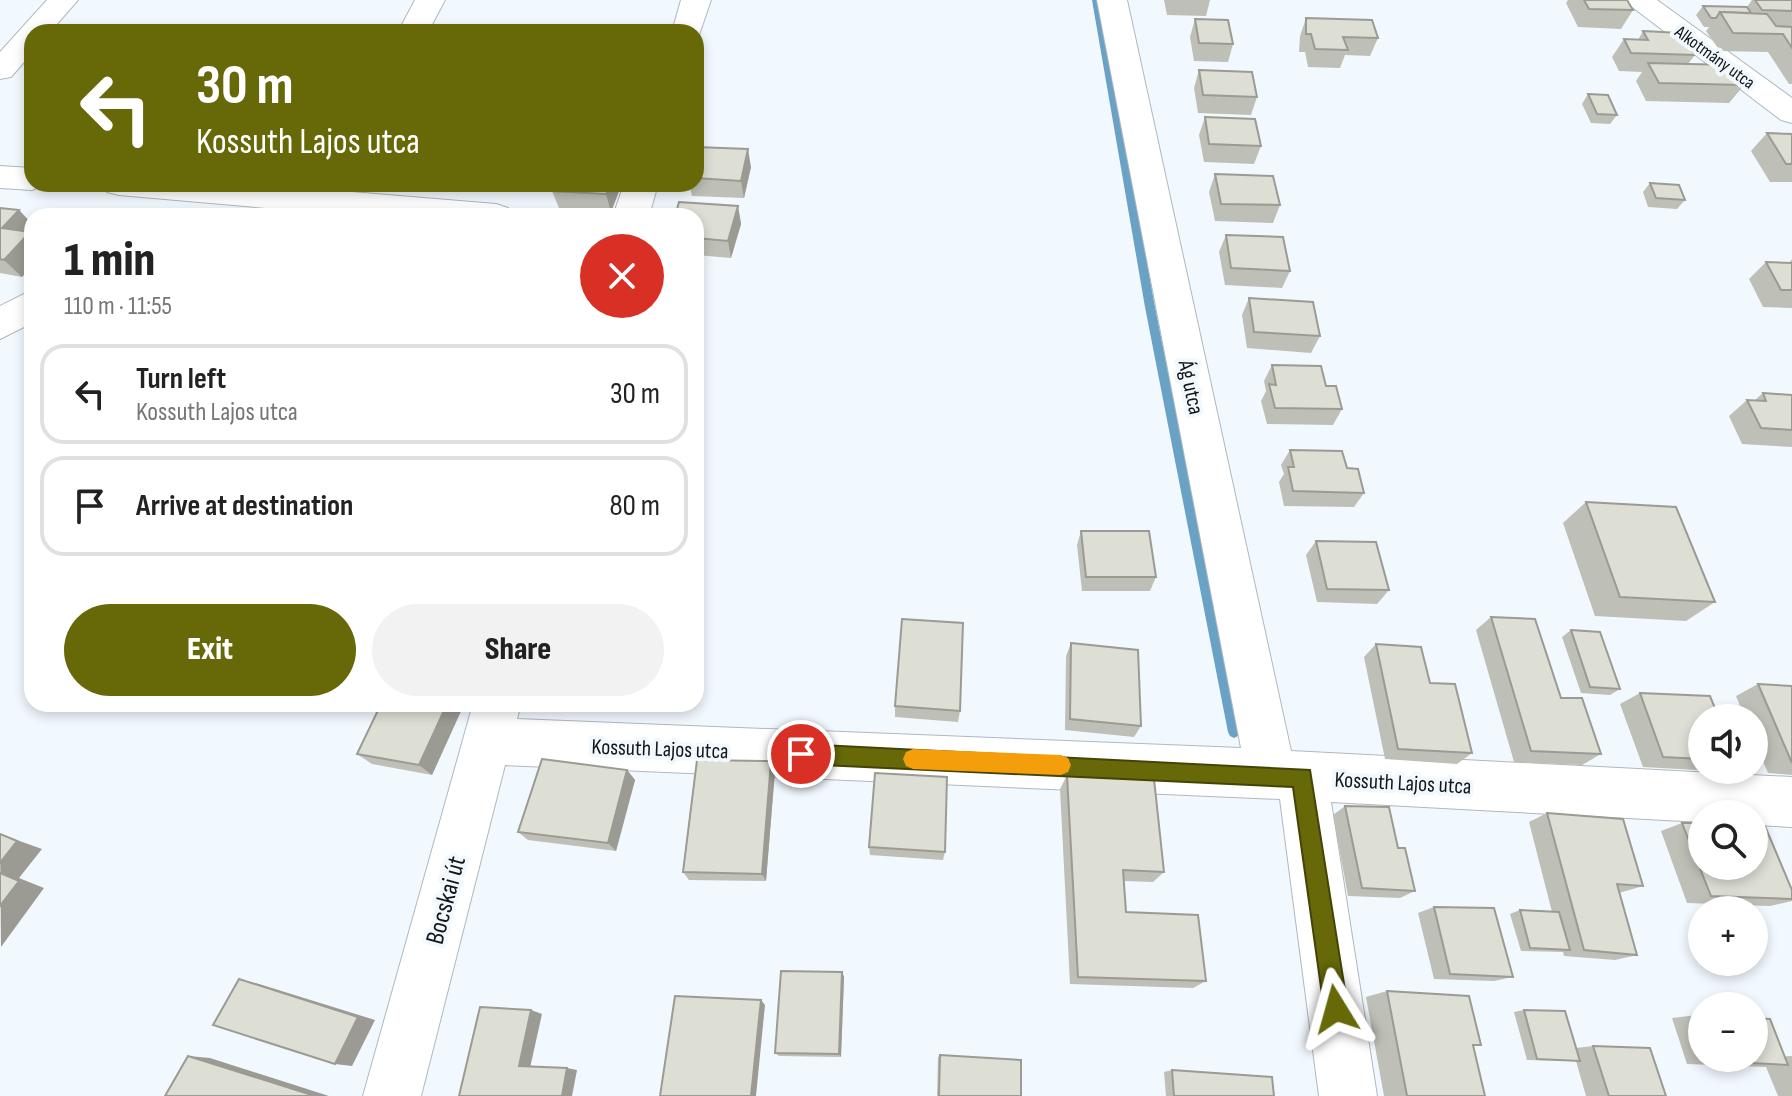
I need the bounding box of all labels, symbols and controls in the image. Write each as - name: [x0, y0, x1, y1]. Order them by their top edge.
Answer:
- street label: Alkotmány utca: [1670, 21, 1759, 93]
- text: 30 m: [196, 53, 294, 120]
- icon: left: [64, 56, 168, 160]
- text: Kossuth Lajos utca: [196, 121, 420, 164]
- text: 1 min: [64, 232, 155, 289]
- button: close: [580, 234, 664, 318]
- text: 110 m · 11:55: [64, 291, 172, 322]
- street label: Ág utca: [1171, 357, 1209, 417]
- text: Turn left: [136, 361, 226, 397]
- icon: left: [68, 372, 112, 416]
- text: 30 m: [610, 376, 660, 412]
- text: Kossuth Lajos utca: [136, 397, 298, 428]
- icon: arrive: [68, 484, 112, 528]
- text: Arrive at destination: [136, 488, 353, 524]
- text: 80 m: [609, 488, 660, 524]
- button: Exit: [64, 604, 356, 696]
- button: Share: [372, 604, 664, 696]
- map controls: [1688, 704, 1768, 1072]
- button: sound: [1688, 704, 1768, 784]
- pin: [767, 720, 835, 788]
- icon: arrive: [779, 732, 823, 776]
- street label: Kossuth Lajos utca: [591, 734, 729, 765]
- street label: Kossuth Lajos utca: [1334, 766, 1472, 801]
- button: search: [1688, 800, 1768, 880]
- street label: Bocskai út: [420, 853, 473, 948]
- button: +: [1688, 896, 1768, 976]
- position arrow: [1294, 967, 1378, 1051]
- button: −: [1688, 992, 1768, 1072]

